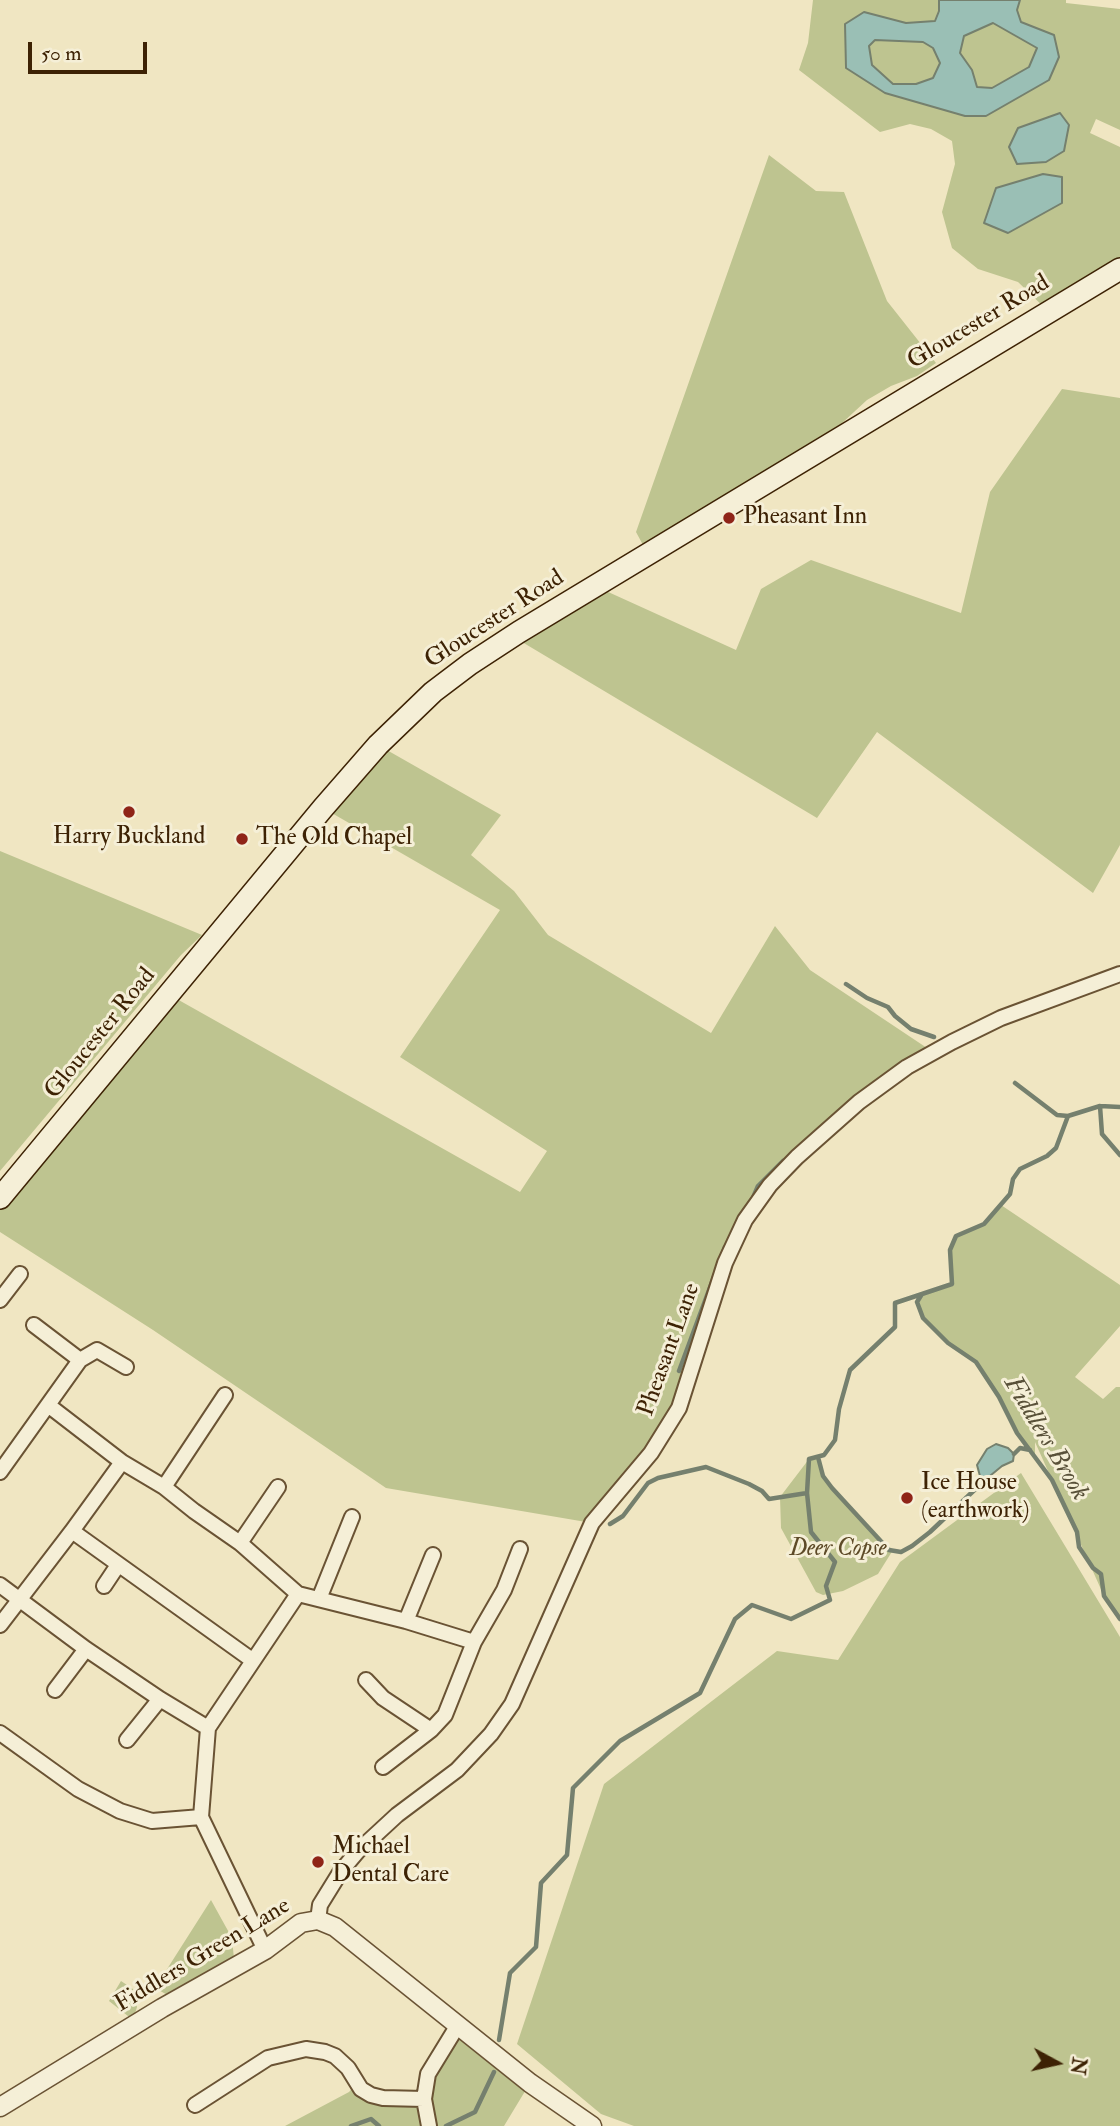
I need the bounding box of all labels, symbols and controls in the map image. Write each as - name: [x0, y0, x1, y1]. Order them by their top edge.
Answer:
- scale bar: [32, 28, 150, 72]
- text: 50 m: [41, 40, 82, 67]
- street label: Gloucester Road: [903, 269, 1055, 377]
- place label: Pheasant Inn: [743, 504, 867, 532]
- marker: Pheasant Inn: [721, 510, 737, 526]
- street label: Gloucester Road: [420, 564, 570, 676]
- marker: Harry Buckland: [121, 804, 137, 820]
- place label: Harry Buckland: [53, 824, 205, 852]
- place label: The Old Chapel: [256, 825, 412, 853]
- marker: The Old Chapel: [234, 831, 250, 847]
- street label: Gloucester Road: [39, 963, 163, 1105]
- street label: Pheasant Lane: [633, 1280, 707, 1420]
- water label: Fiddlers Brook: [996, 1371, 1094, 1507]
- place label: Ice House (earthwork): [921, 1470, 1030, 1526]
- marker: Ice House (earthwork): [899, 1490, 915, 1506]
- park label: Deer Copse: [789, 1536, 887, 1564]
- place label: Michael Dental Care: [332, 1834, 449, 1890]
- marker: Michael Dental Care: [310, 1854, 326, 1870]
- street label: Fiddlers Green Lane: [110, 1892, 296, 2020]
- north arrow: [1022, 2028, 1092, 2098]
- text: N: [1065, 2056, 1091, 2076]

